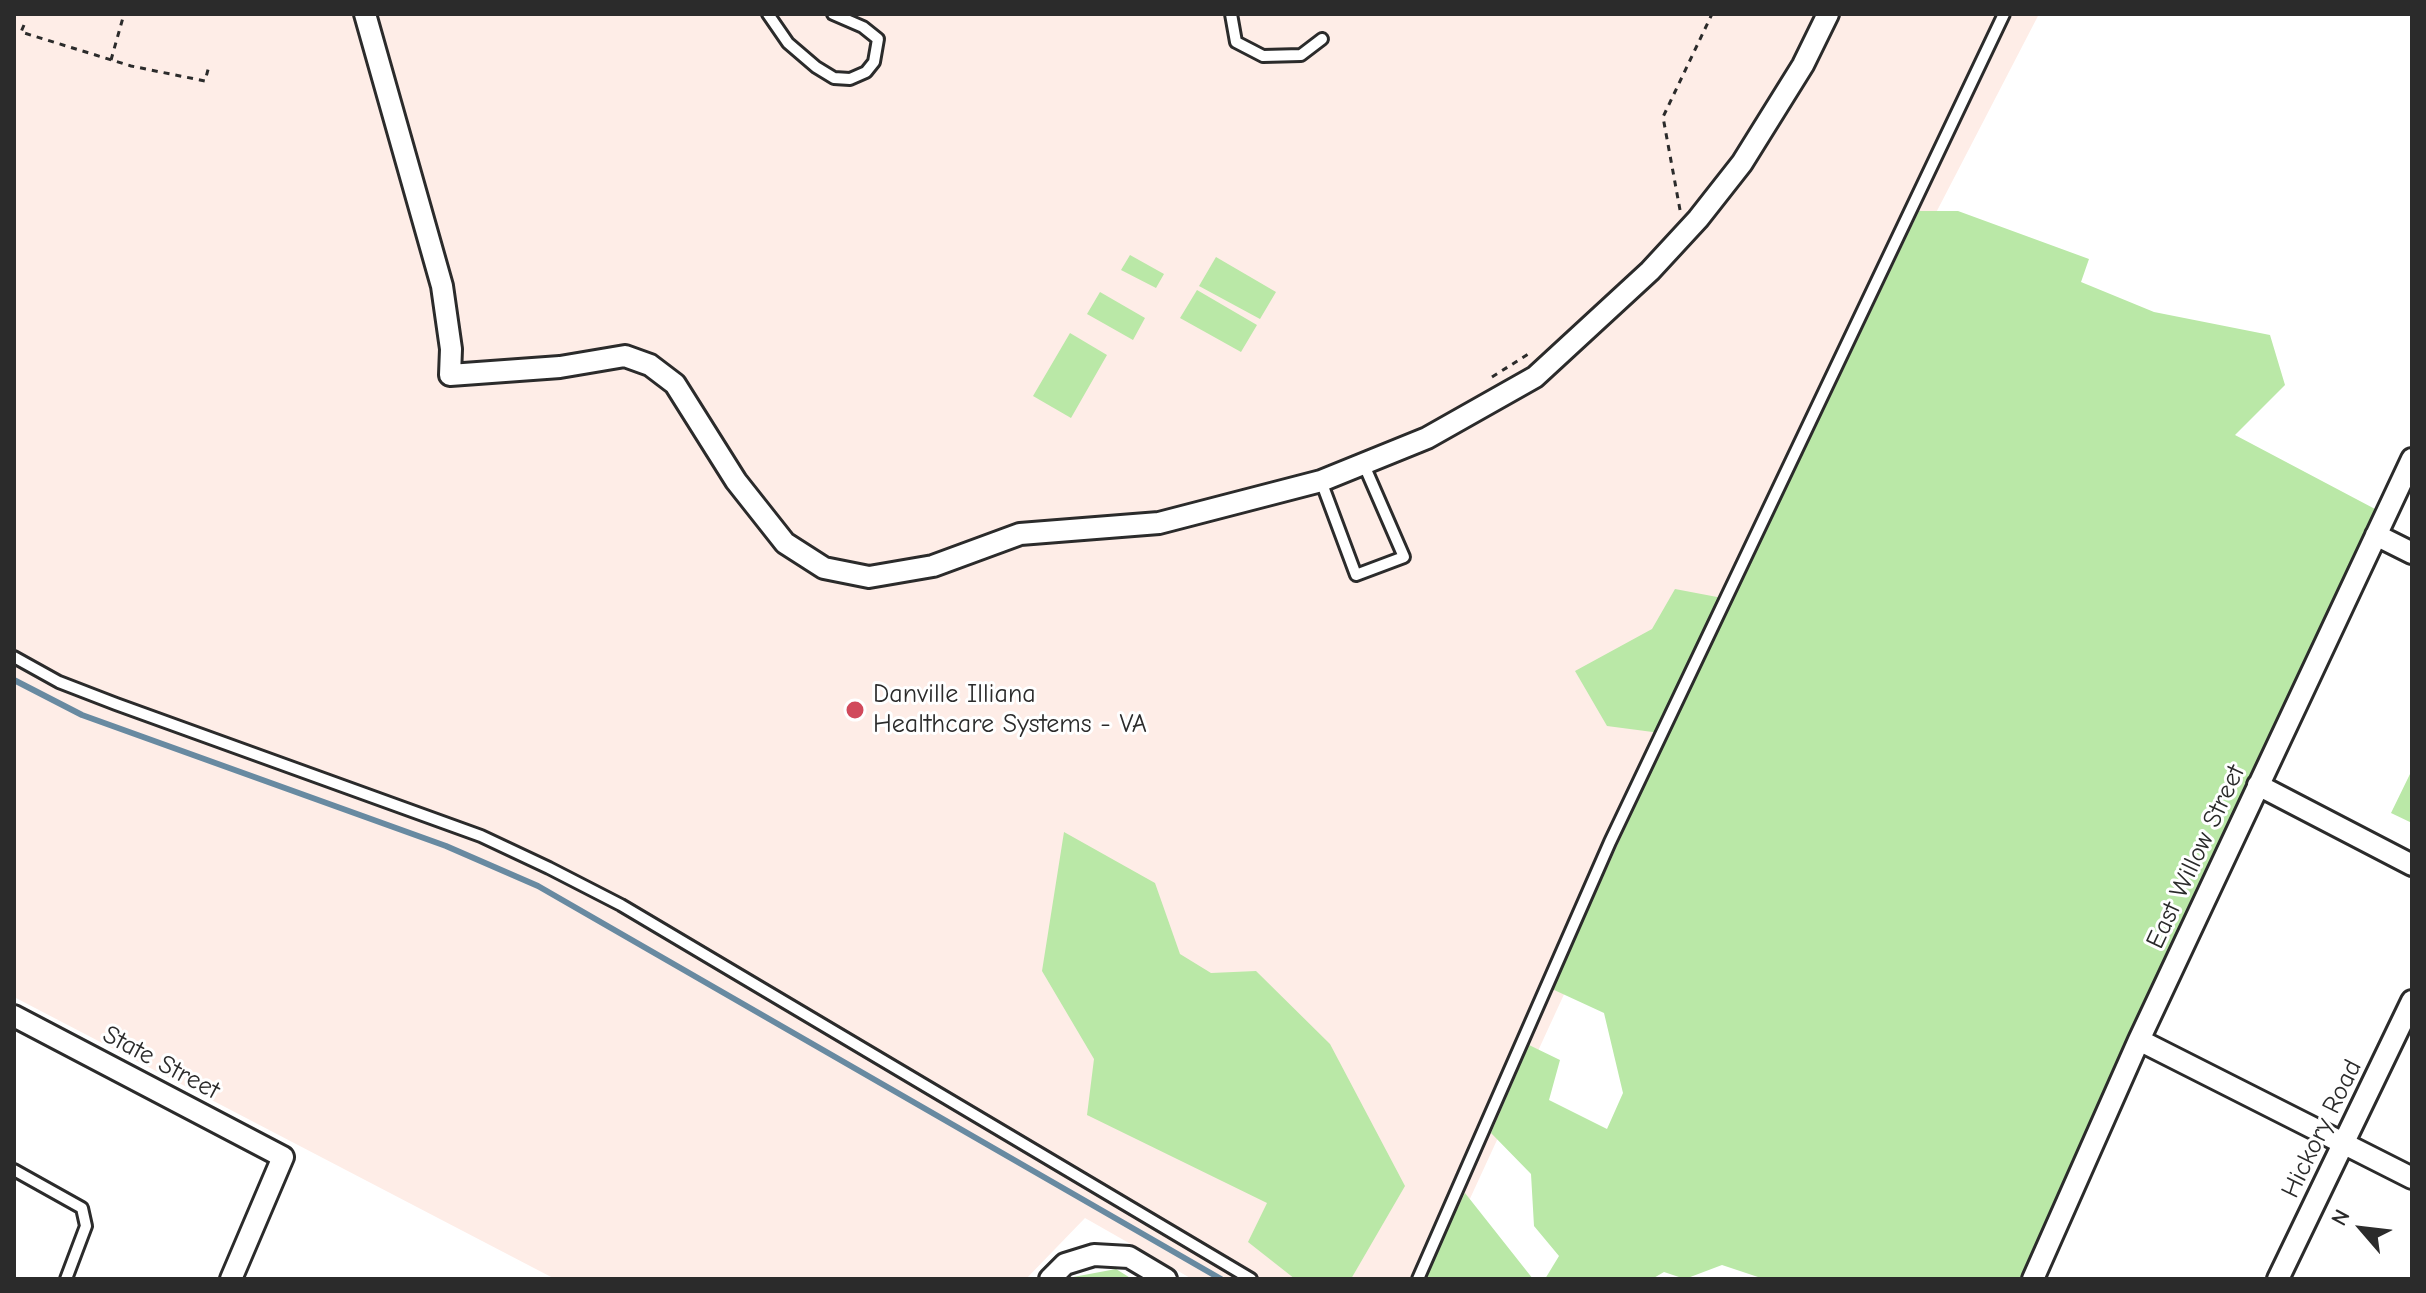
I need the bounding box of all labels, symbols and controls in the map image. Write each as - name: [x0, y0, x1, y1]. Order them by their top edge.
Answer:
- place label: Danville Illiana Healthcare Systems - VA: [873, 679, 1147, 740]
- marker: Danville Illiana Healthcare Systems - VA: [844, 699, 866, 721]
- street label: East Willow Street: [2140, 760, 2252, 954]
- street label: State Street: [97, 1019, 225, 1107]
- street label: Hickory Road: [2275, 1055, 2369, 1203]
- north arrow: [2322, 1189, 2402, 1269]
- text: N: [2326, 1205, 2356, 1230]

